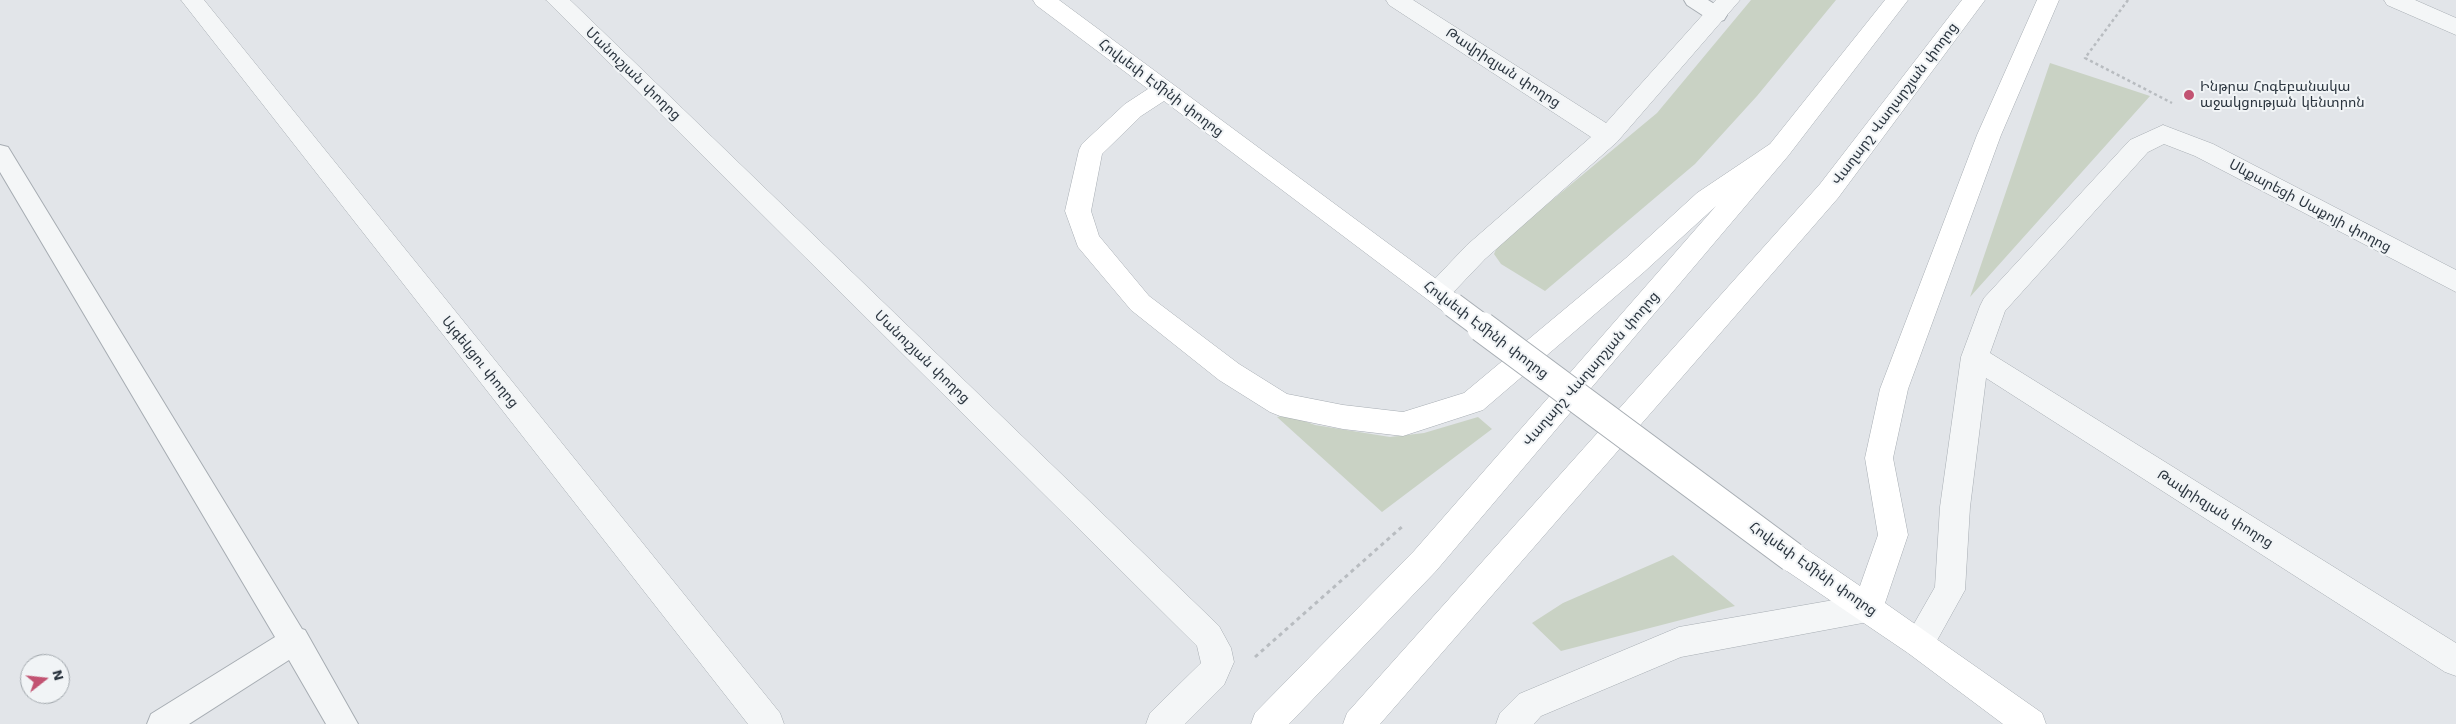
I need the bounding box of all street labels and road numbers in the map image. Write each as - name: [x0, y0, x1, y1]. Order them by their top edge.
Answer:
- street label: Վաղարշ Վաղարշյան փողոց: [1828, 19, 1962, 189]
- street label: Մանուշյան փողոց: [582, 24, 684, 124]
- street label: Թավրիզյան փողոց: [1442, 25, 1564, 111]
- street label: Հովսեփ Էմինի փողոց: [1095, 35, 1227, 141]
- street label: Սևքարեցի Սաքոյի փողոց: [2226, 156, 2394, 256]
- street label: Հովսեփ Էմինի փողոց: [1420, 277, 1552, 383]
- street label: Վաղարշ Վաղարշյան փողոց: [1519, 288, 1663, 450]
- street label: Մանուշյան փողոց: [871, 307, 973, 407]
- street label: Այգեկցու փողոց: [438, 313, 522, 411]
- street label: Թավրիզյան փողոց: [2154, 466, 2276, 552]
- street label: Հովսեփ Էմինի փողոց: [1746, 518, 1880, 620]

